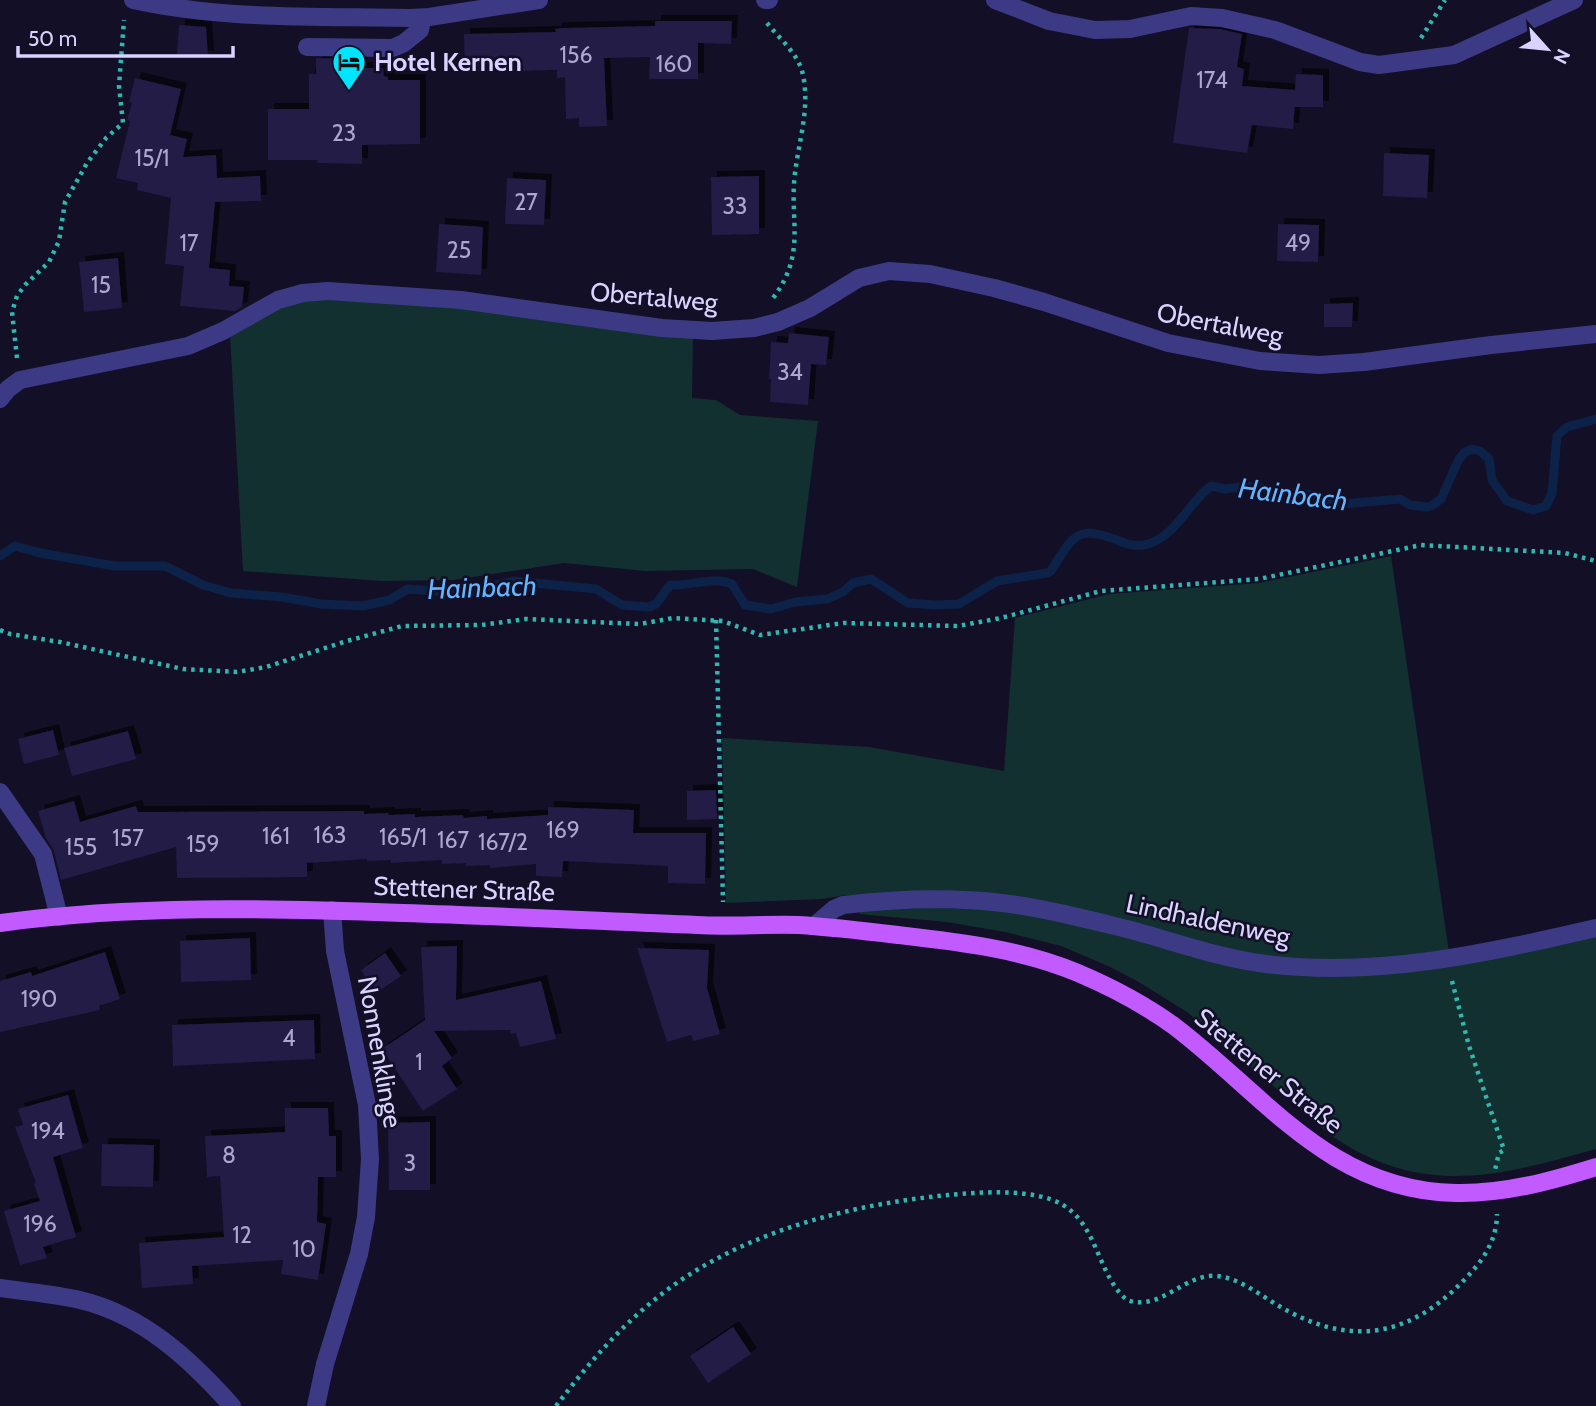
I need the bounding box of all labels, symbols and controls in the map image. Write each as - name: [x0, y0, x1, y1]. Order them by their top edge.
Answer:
- scale bar: [18, 14, 233, 58]
- north arrow: [1512, 14, 1582, 84]
- text: 50 m: [28, 26, 77, 51]
- house number: 156: [559, 41, 593, 69]
- hotel icon: Hotel Kernen: [330, 43, 368, 92]
- text: N: [1548, 45, 1575, 68]
- place label: Hotel Kernen: [374, 46, 522, 78]
- house number: 160: [656, 50, 692, 78]
- house number: 174: [1196, 66, 1228, 94]
- house number: 23: [332, 119, 356, 147]
- house number: 15/1: [135, 144, 169, 172]
- house number: 27: [514, 188, 538, 216]
- house number: 33: [723, 192, 747, 220]
- house number: 17: [179, 229, 199, 257]
- house number: 49: [1285, 229, 1311, 257]
- house number: 25: [447, 236, 471, 264]
- house number: 15: [91, 271, 111, 299]
- street label: Obertalweg: [589, 275, 720, 319]
- street label: Obertalweg: [1154, 296, 1287, 352]
- house number: 34: [777, 358, 803, 386]
- water label: Hainbach: [1236, 470, 1350, 518]
- water label: Hainbach: [426, 568, 538, 606]
- house number: 169: [546, 816, 580, 844]
- house number: 163: [313, 821, 347, 849]
- house number: 161: [262, 822, 290, 850]
- house number: 165/1: [379, 823, 427, 851]
- house number: 157: [112, 824, 144, 852]
- house number: 167: [437, 826, 469, 854]
- house number: 167/2: [478, 828, 528, 856]
- house number: 159: [186, 830, 220, 858]
- house number: 155: [65, 833, 97, 861]
- street label: Stettener Straße: [373, 870, 555, 908]
- street label: Lindhaldenweg: [1123, 887, 1294, 953]
- street label: Nonnenklinge: [351, 974, 409, 1130]
- house number: 190: [21, 985, 57, 1013]
- street label: Stettener Straße: [1188, 1001, 1350, 1141]
- house number: 4: [282, 1024, 296, 1052]
- house number: 1: [415, 1048, 423, 1076]
- house number: 194: [31, 1117, 65, 1145]
- house number: 8: [222, 1141, 236, 1169]
- house number: 3: [404, 1149, 416, 1177]
- house number: 196: [23, 1210, 57, 1238]
- house number: 12: [232, 1221, 252, 1249]
- house number: 10: [292, 1235, 316, 1263]

